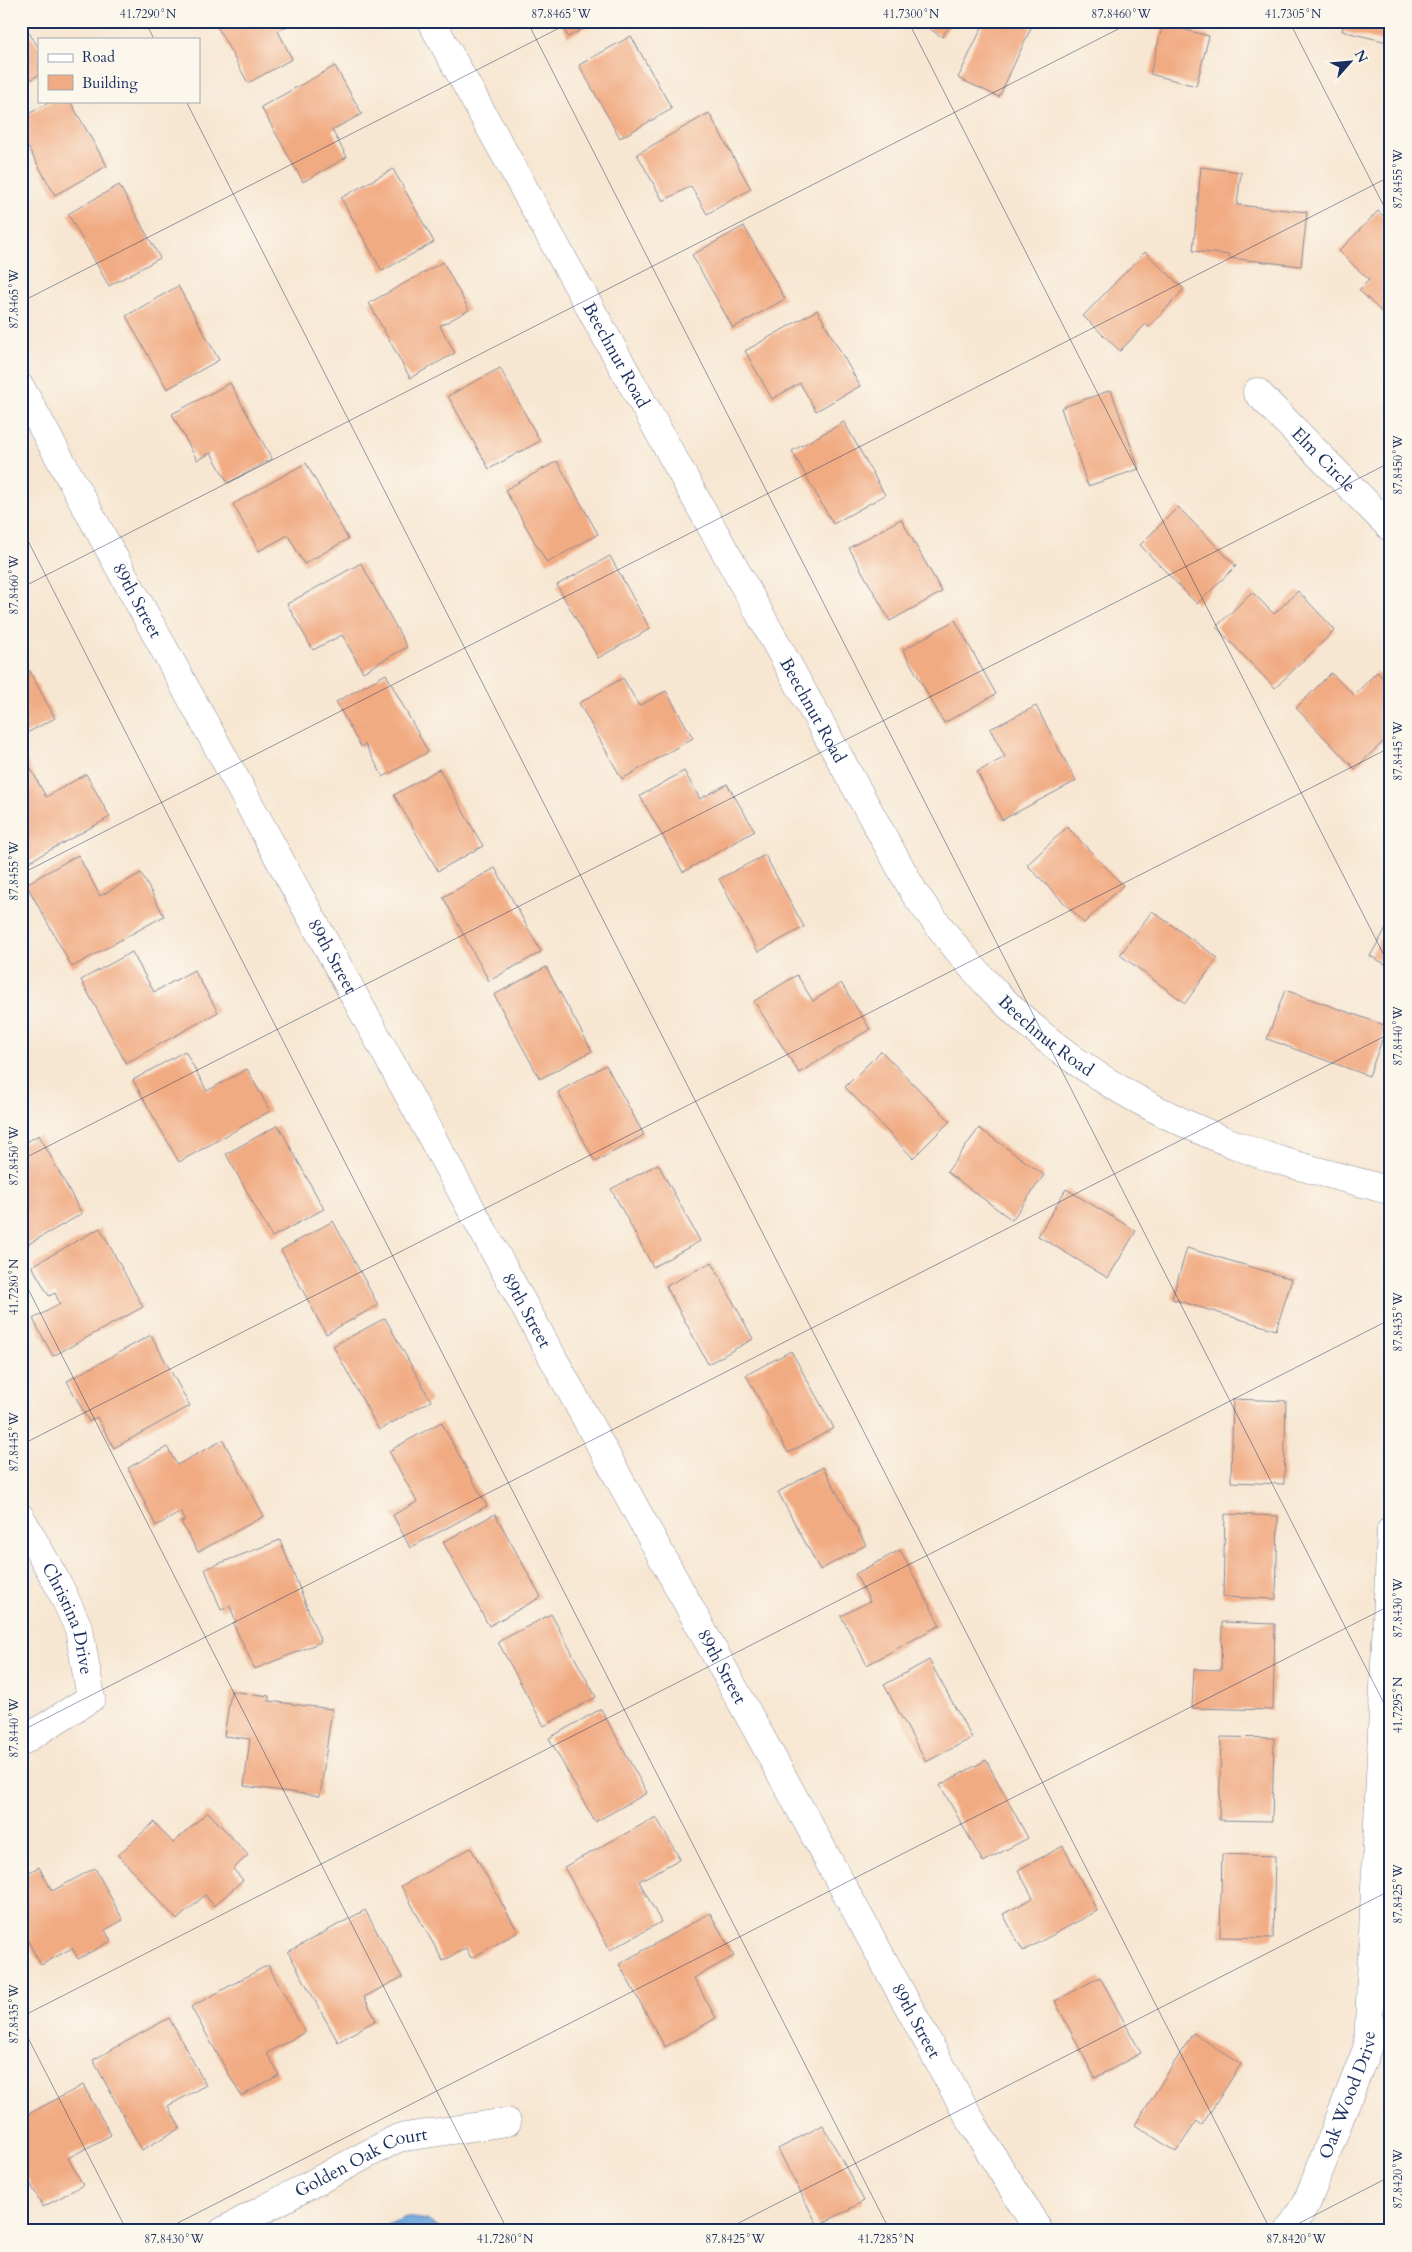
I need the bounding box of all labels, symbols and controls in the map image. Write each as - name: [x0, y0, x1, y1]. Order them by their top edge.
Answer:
- text: 41.7290°N: [120, 6, 177, 22]
- text: 87.8465°W: [531, 6, 591, 22]
- text: 41.7300°N: [883, 6, 940, 22]
- text: 87.8460°W: [1091, 6, 1151, 22]
- text: 41.7305°N: [1265, 6, 1322, 22]
- legend: [38, 38, 200, 102]
- north arrow: [1324, 38, 1374, 88]
- text: Road: [82, 47, 115, 67]
- text: N: [1350, 47, 1372, 66]
- text: Building: [82, 73, 138, 93]
- text: 87.8455°W: [1390, 149, 1406, 209]
- text: 87.8465°W: [6, 269, 22, 329]
- street label: Beechnut Road: [576, 298, 655, 413]
- street label: Elm Circle: [1286, 422, 1361, 498]
- text: 87.8450°W: [1390, 435, 1406, 495]
- text: 87.8460°W: [6, 555, 22, 615]
- street label: 89th Street: [106, 558, 168, 643]
- street label: Beechnut Road: [773, 653, 852, 768]
- text: 87.8445°W: [1390, 721, 1406, 781]
- text: 87.8455°W: [6, 841, 22, 901]
- street label: 89th Street: [301, 914, 363, 999]
- street label: Beechnut Road: [992, 990, 1099, 1083]
- text: 87.8440°W: [1390, 1006, 1406, 1066]
- text: 87.8450°W: [6, 1126, 22, 1186]
- text: 41.7280°N: [6, 1258, 22, 1315]
- street label: 89th Street: [496, 1269, 557, 1353]
- text: 87.8435°W: [1390, 1292, 1406, 1352]
- text: 87.8445°W: [6, 1412, 22, 1472]
- street label: Christina Drive: [35, 1558, 99, 1676]
- text: 87.8430°W: [1390, 1578, 1406, 1638]
- street label: 89th Street: [691, 1625, 752, 1709]
- text: 41.7295°N: [1390, 1676, 1406, 1733]
- text: 87.8440°W: [6, 1698, 22, 1758]
- text: 87.8425°W: [1390, 1864, 1406, 1924]
- street label: 89th Street: [885, 1979, 947, 2063]
- text: 87.8435°W: [6, 1984, 22, 2044]
- street label: Oak Wood Drive: [1313, 2031, 1382, 2163]
- street label: Golden Oak Court: [290, 2122, 429, 2204]
- text: 87.8420°W: [1390, 2149, 1406, 2209]
- text: 87.8430°W: [144, 2231, 204, 2247]
- text: 41.7280°N: [477, 2231, 534, 2247]
- text: 87.8425°W: [705, 2231, 765, 2247]
- text: 41.7285°N: [858, 2231, 915, 2247]
- text: 87.8420°W: [1266, 2231, 1326, 2247]

